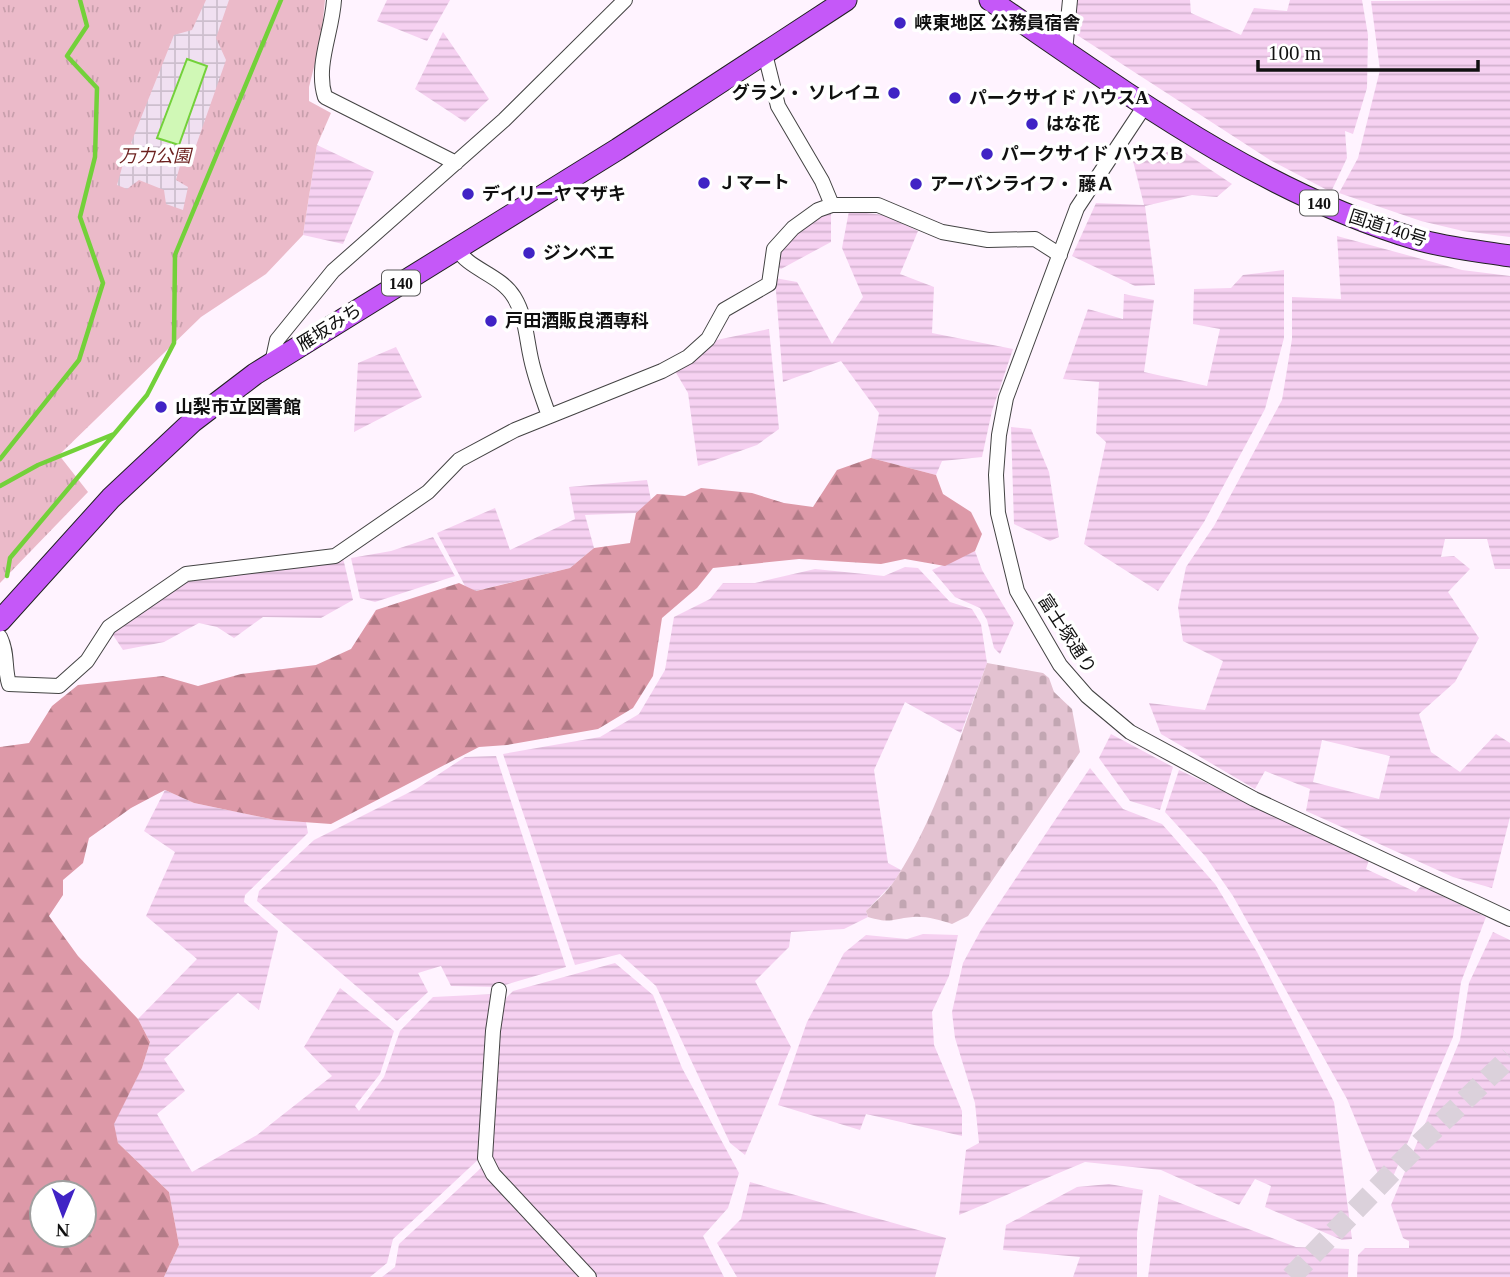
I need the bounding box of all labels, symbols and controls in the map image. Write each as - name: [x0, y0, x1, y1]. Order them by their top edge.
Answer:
- place label: 峡東地区 公務員宿舎: [914, 13, 1081, 33]
- marker: 峡東地区 公務員宿舎: [892, 15, 908, 31]
- scale bar: [1258, 28, 1478, 72]
- text: 100 m: [1268, 41, 1321, 65]
- place label: グラン・ ソレイユ: [732, 83, 880, 103]
- marker: グラン・ ソレイユ: [886, 85, 902, 101]
- place label: パークサイド ハウスA: [969, 88, 1149, 108]
- marker: パークサイド ハウスA: [947, 90, 963, 106]
- place label: はな花: [1046, 114, 1100, 134]
- marker: はな花: [1024, 116, 1040, 132]
- place label: パークサイド ハウスＢ: [1001, 144, 1186, 164]
- park label: 万力公園: [119, 146, 194, 166]
- marker: パークサイド ハウスＢ: [979, 146, 995, 162]
- place label: Ｊマート: [718, 173, 790, 193]
- place label: アーバンライフ・ 藤Ａ: [930, 174, 1114, 194]
- marker: Ｊマート: [696, 175, 712, 191]
- marker: アーバンライフ・ 藤Ａ: [908, 176, 924, 192]
- place label: デイリーヤマザキ: [482, 184, 626, 204]
- marker: デイリーヤマザキ: [460, 186, 476, 202]
- road number: 140: [1300, 190, 1338, 216]
- street label: 国道140号: [1346, 206, 1430, 250]
- place label: ジンベエ: [543, 243, 615, 263]
- marker: ジンベエ: [521, 245, 537, 261]
- road number: 140: [382, 270, 420, 296]
- street label: 雁坂みち: [293, 299, 365, 355]
- place label: 戸田酒販良酒専科: [505, 311, 649, 331]
- marker: 戸田酒販良酒専科: [483, 313, 499, 329]
- place label: 山梨市立図書館: [175, 397, 301, 417]
- marker: 山梨市立図書館: [153, 399, 169, 415]
- street label: 富士塚通り: [1034, 591, 1100, 677]
- north arrow: [28, 1179, 98, 1249]
- text: N: [55, 1220, 70, 1241]

